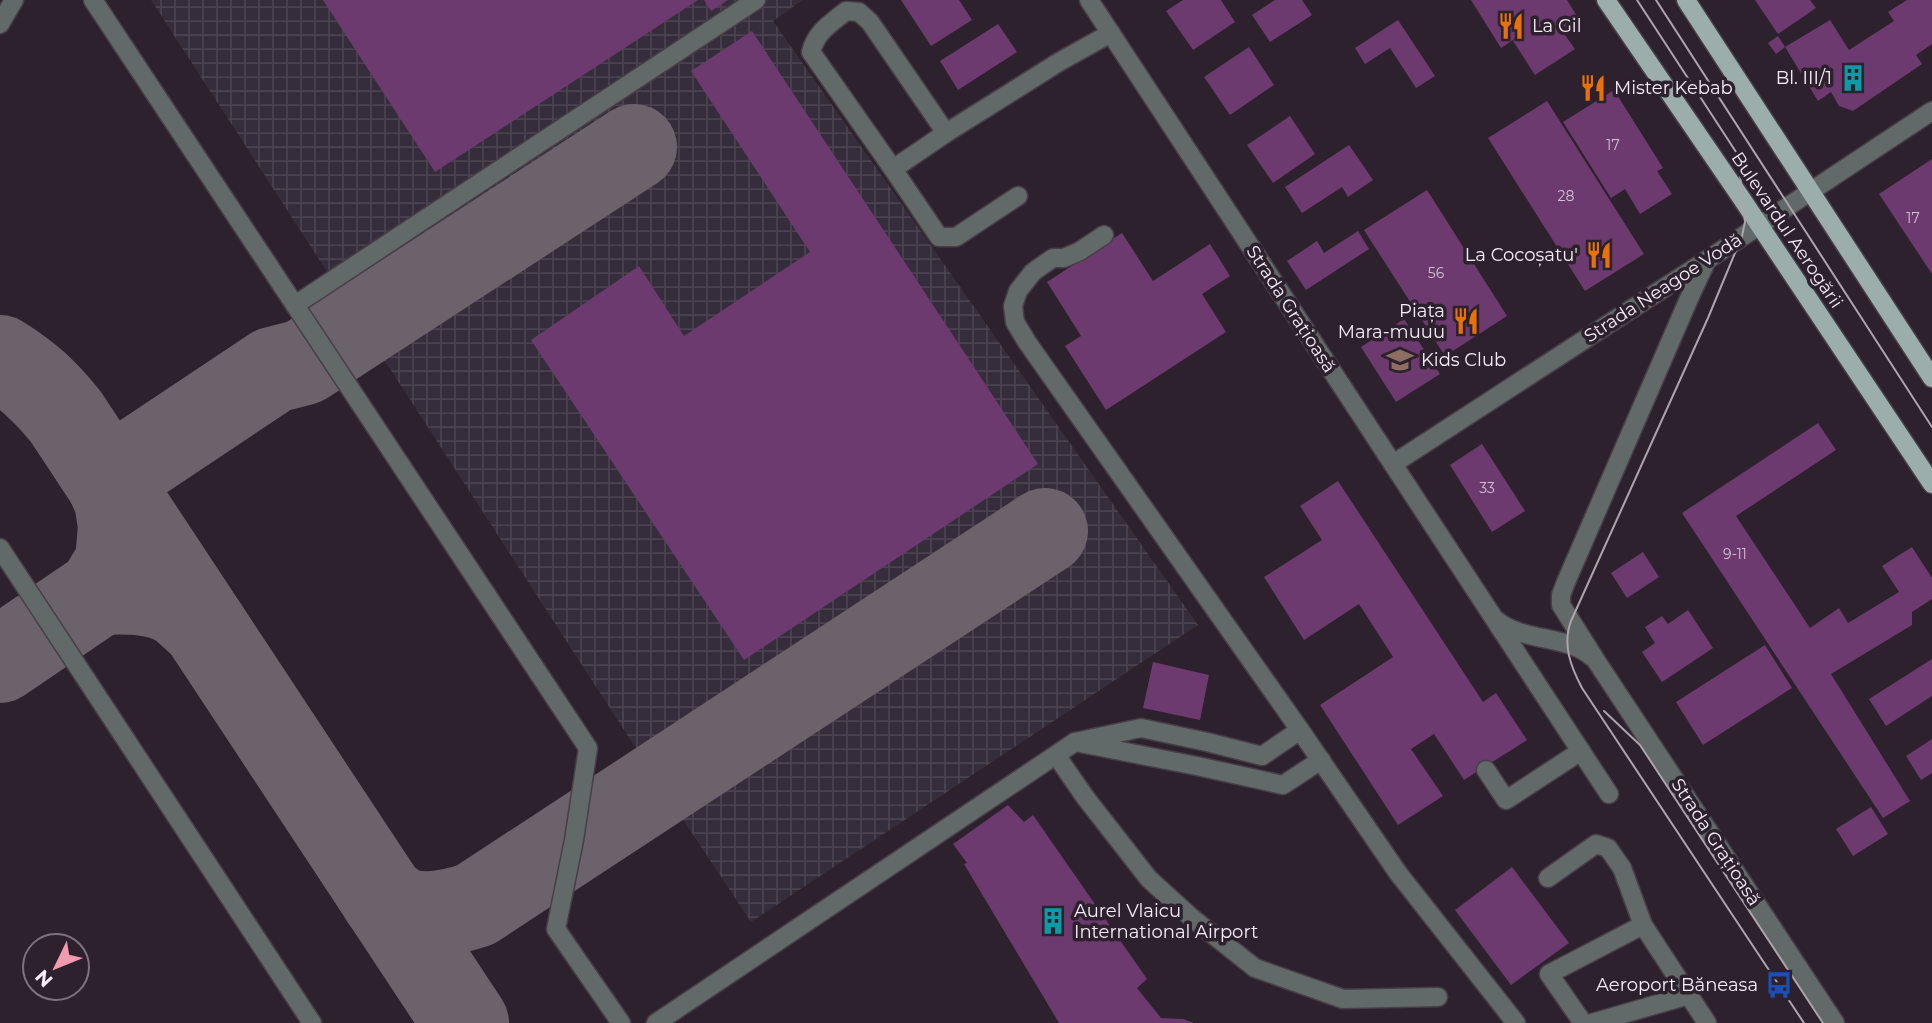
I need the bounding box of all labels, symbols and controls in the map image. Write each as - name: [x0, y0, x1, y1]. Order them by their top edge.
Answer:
- restaurant icon: La Gil: [1496, 11, 1526, 41]
- place label: La Gil: [1532, 15, 1582, 37]
- building icon: Bl. III/1: [1838, 63, 1868, 93]
- place label: Bl. III/1: [1776, 67, 1832, 89]
- restaurant icon: Mister Kebab: [1578, 73, 1608, 103]
- place label: Mister Kebab: [1614, 77, 1733, 99]
- house number: 17: [1606, 136, 1620, 154]
- street label: Bulevardul Aerogării: [1727, 148, 1847, 312]
- house number: 28: [1558, 187, 1575, 205]
- house number: 17: [1906, 209, 1920, 227]
- street label: Strada Neagoe Vodă: [1580, 229, 1746, 347]
- restaurant icon: La Cocoșatu': [1584, 240, 1614, 270]
- street label: Strada Grațioasă: [1241, 241, 1340, 377]
- place label: La Cocoșatu': [1465, 244, 1578, 267]
- house number: 56: [1428, 264, 1445, 282]
- place label: Piața Mara-muuu: [1338, 300, 1445, 343]
- restaurant icon: Piața Mara-muuu: [1451, 306, 1481, 336]
- school or university icon: Kids Club: [1385, 345, 1415, 375]
- place label: Kids Club: [1421, 349, 1506, 371]
- house number: 33: [1479, 479, 1495, 497]
- house number: 9-11: [1723, 545, 1747, 563]
- street label: Strada Grațioasă: [1666, 774, 1765, 910]
- place label: Aurel Vlaicu International Airport: [1074, 900, 1258, 943]
- building icon: Aurel Vlaicu International Airport: [1038, 906, 1068, 936]
- north arrow: [21, 932, 91, 1002]
- text: N: [30, 965, 58, 992]
- bus stop icon: Aeroport Băneasa: [1764, 970, 1794, 1000]
- place label: Aeroport Băneasa: [1596, 974, 1758, 996]

